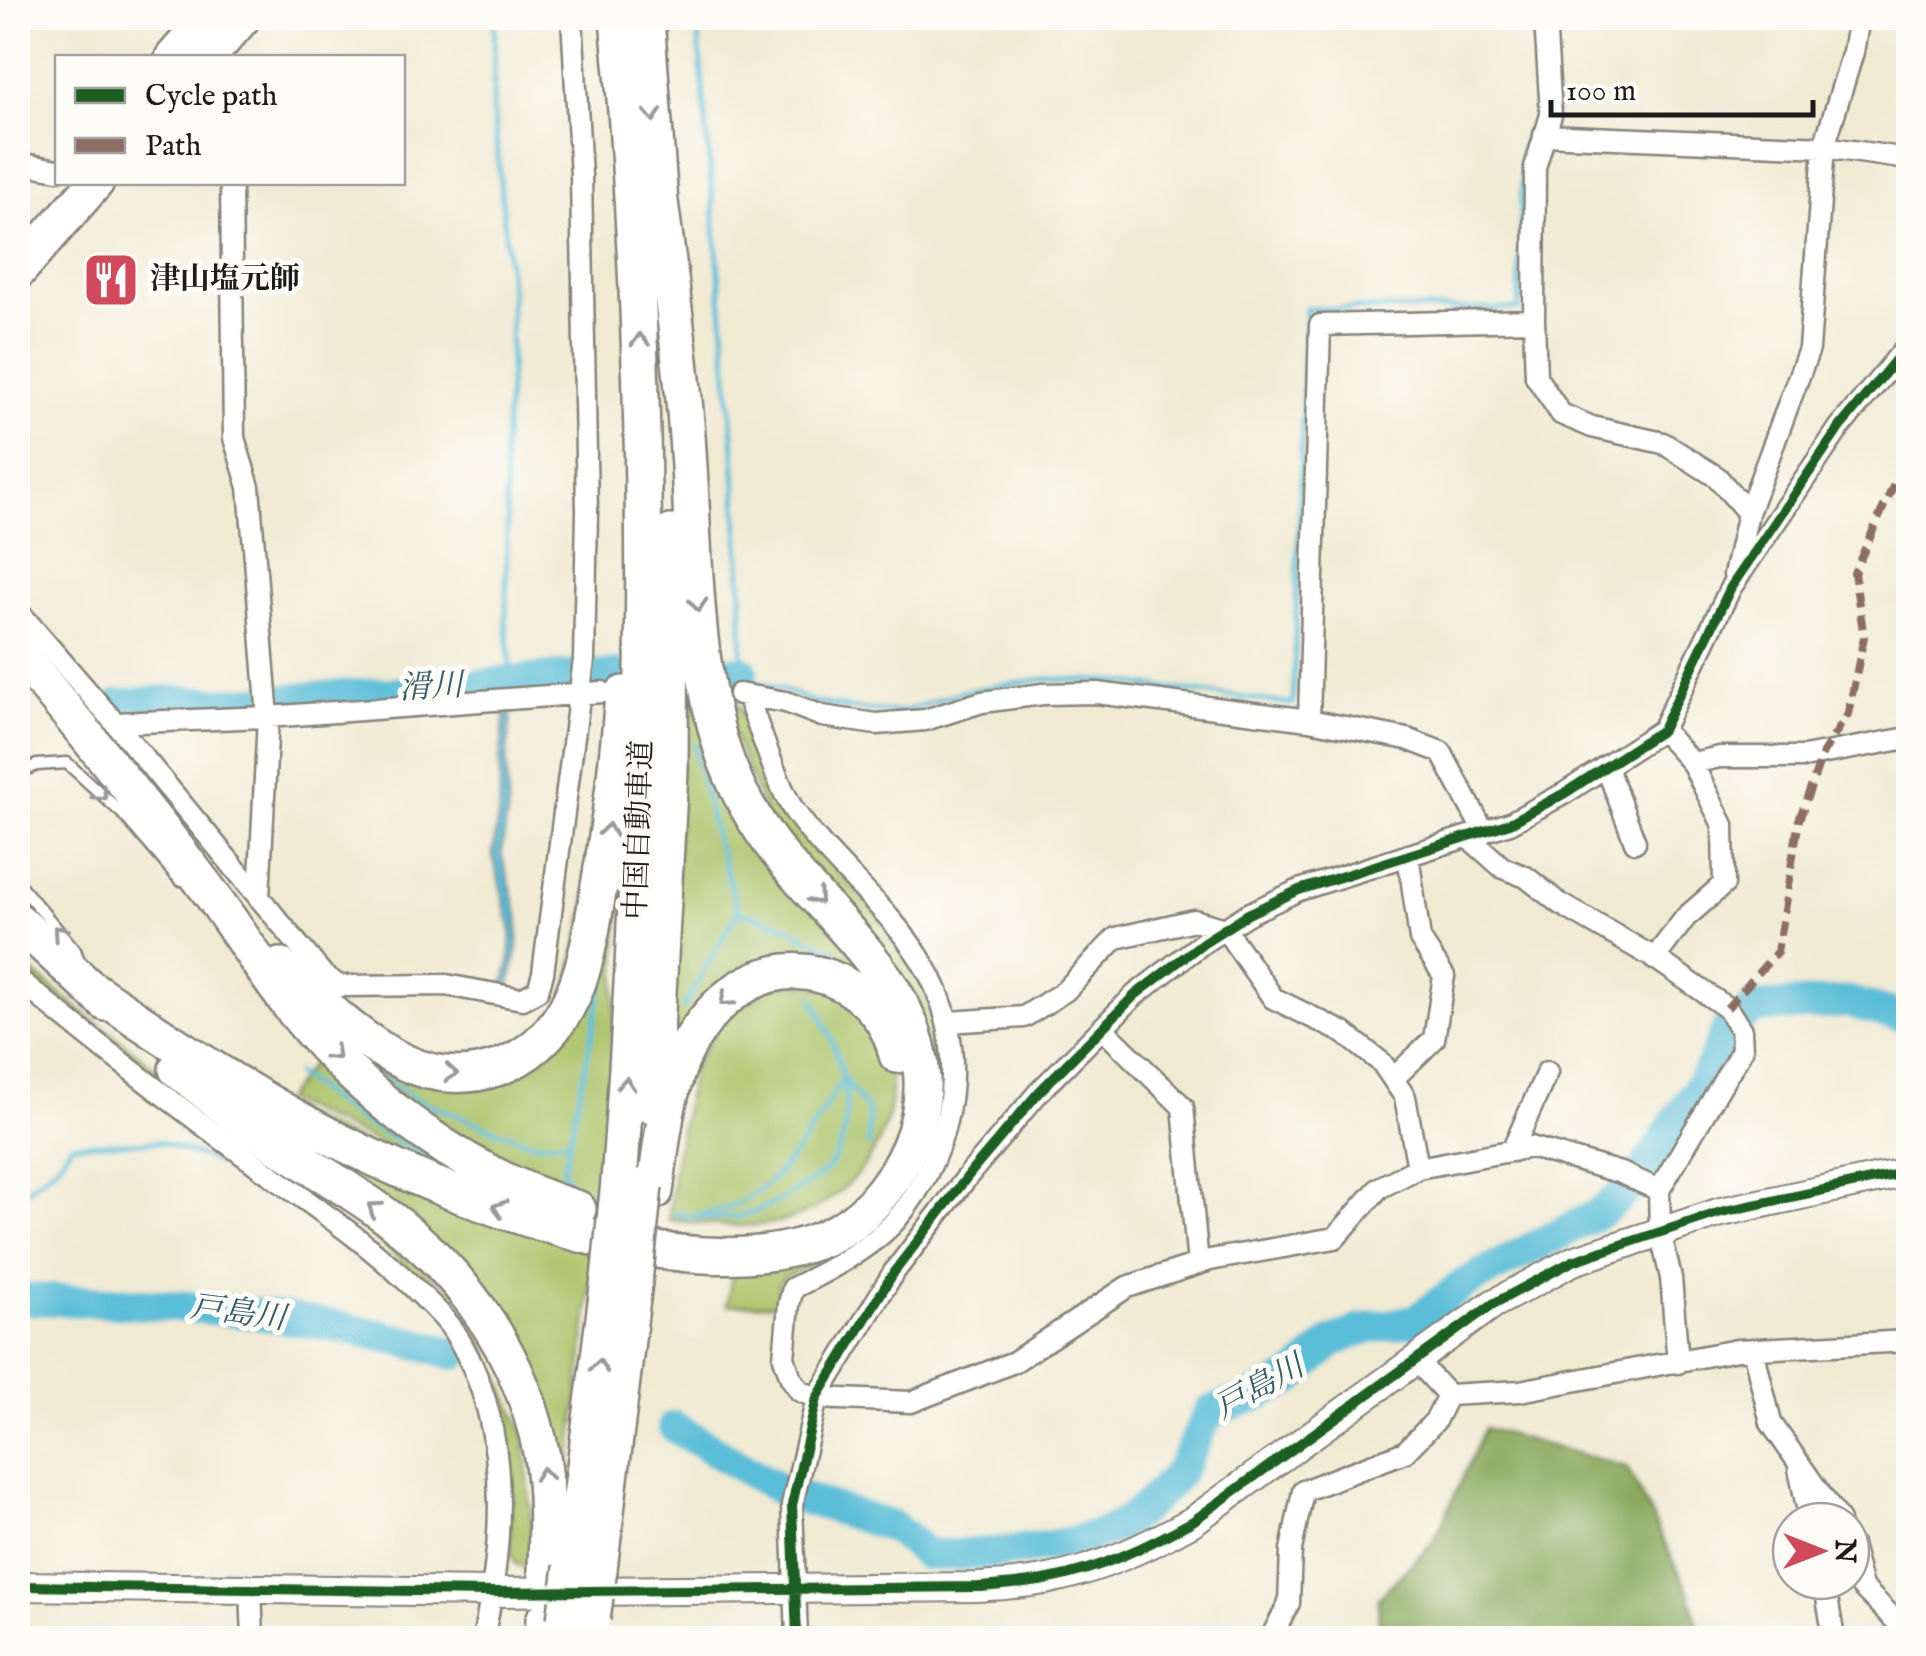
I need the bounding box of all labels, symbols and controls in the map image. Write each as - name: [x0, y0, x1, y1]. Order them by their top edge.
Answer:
- legend: [55, 55, 405, 185]
- scale bar: [1551, 55, 1814, 117]
- text: 100 m: [1566, 73, 1636, 111]
- text: Cycle path: [145, 78, 278, 116]
- one-way arrow: [642, 107, 664, 123]
- text: Path: [145, 128, 201, 166]
- restaurant icon: 津山塩元師: [81, 250, 141, 310]
- place label: 津山塩元師: [150, 261, 300, 299]
- one-way arrow: [630, 331, 651, 347]
- one-way arrow: [687, 597, 709, 613]
- water label: 滑川: [398, 666, 467, 710]
- street label: 中国自動車道: [618, 739, 662, 921]
- one-way arrow: [89, 783, 108, 801]
- one-way arrow: [596, 822, 617, 838]
- one-way arrow: [806, 886, 824, 905]
- one-way arrow: [53, 925, 71, 943]
- one-way arrow: [719, 989, 738, 1007]
- one-way arrow: [322, 1042, 340, 1060]
- one-way arrow: [444, 1062, 460, 1083]
- one-way arrow: [615, 1076, 637, 1092]
- one-way arrow: [492, 1199, 509, 1220]
- one-way arrow: [367, 1202, 386, 1220]
- water label: 戸島川: [188, 1288, 291, 1341]
- water label: 戸島川: [1208, 1345, 1315, 1429]
- one-way arrow: [587, 1358, 608, 1375]
- one-way arrow: [533, 1465, 554, 1481]
- north arrow: [1771, 1501, 1871, 1601]
- text: N: [1826, 1538, 1861, 1563]

